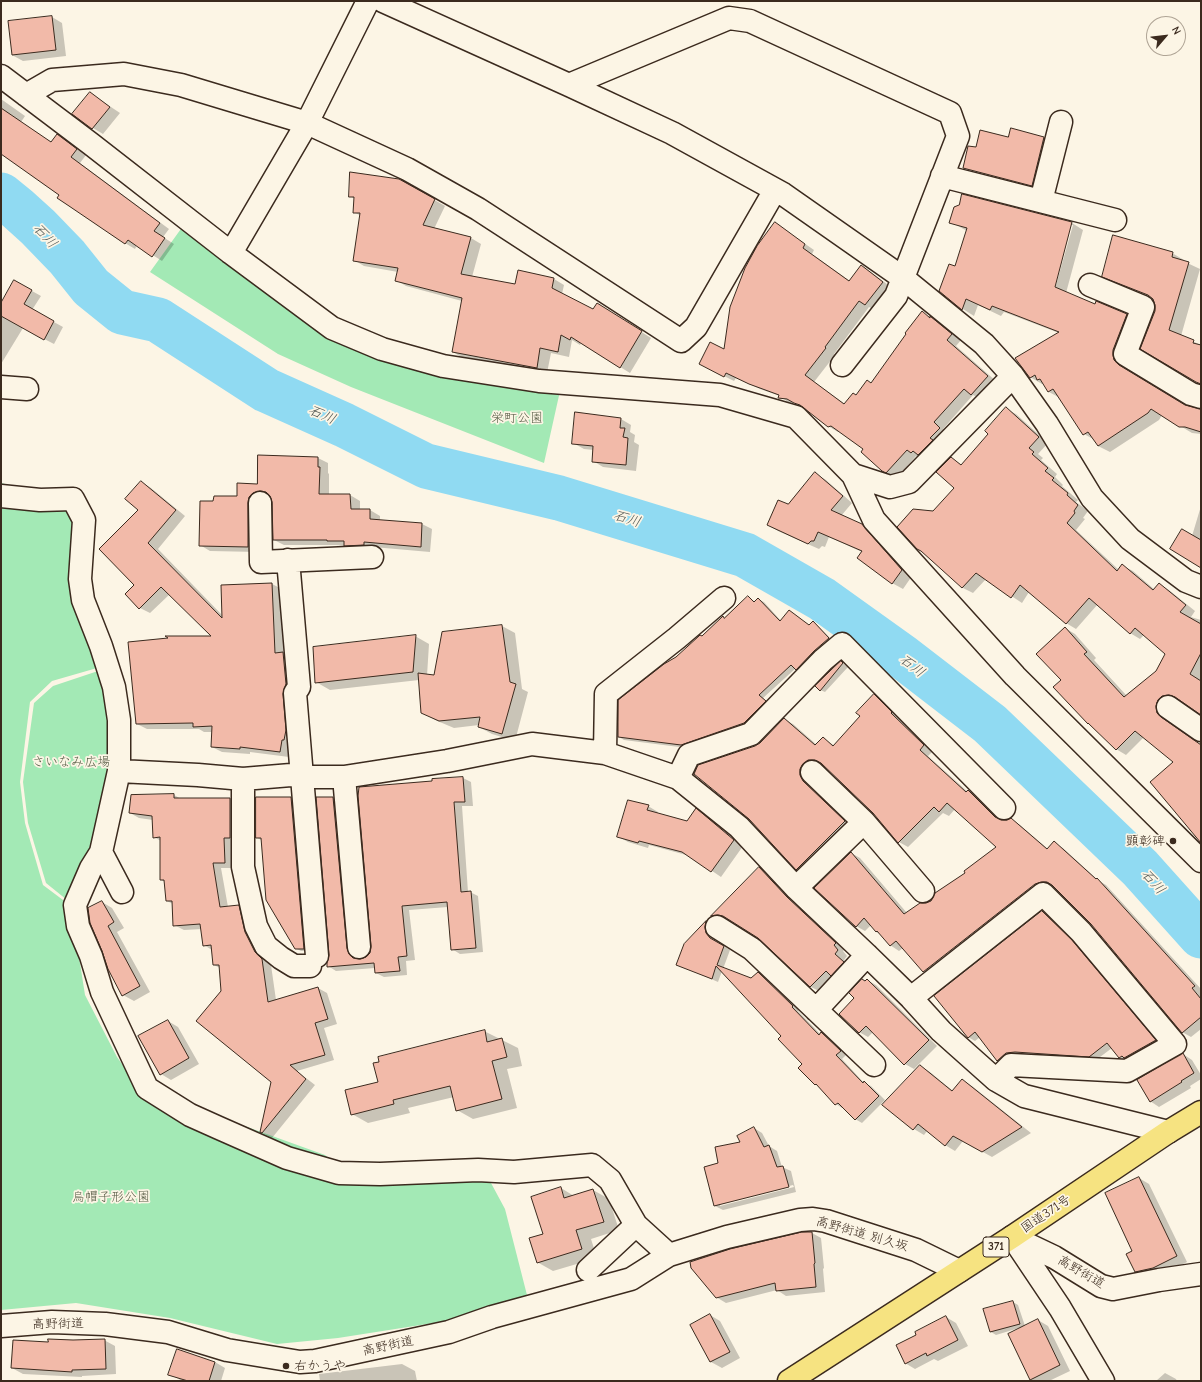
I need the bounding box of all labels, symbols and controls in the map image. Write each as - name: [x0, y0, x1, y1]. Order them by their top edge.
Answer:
- north arrow: [1146, 16, 1186, 56]
- text: N: [1169, 24, 1184, 37]
- water label: 石川: [29, 220, 61, 252]
- water label: 石川: [306, 402, 338, 428]
- park label: 栄町公園: [491, 410, 543, 426]
- water label: 石川: [611, 507, 643, 531]
- water label: 石川: [896, 651, 928, 681]
- park label: さいなみ広場: [32, 754, 110, 770]
- place label: 顕彰碑: [1126, 833, 1165, 849]
- marker: 顕彰碑: [1168, 836, 1178, 846]
- water label: 石川: [1137, 866, 1169, 898]
- park label: 烏帽子形公園: [72, 1189, 150, 1205]
- street label: 国道371号: [1018, 1192, 1074, 1236]
- street label: 高野街道 別久坂: [814, 1213, 910, 1255]
- road number: 371: [983, 1237, 1009, 1257]
- street label: 高野街道: [1055, 1252, 1107, 1292]
- street label: 高野街道: [32, 1316, 84, 1332]
- street label: 高野街道: [361, 1333, 415, 1359]
- place label: 右かうや: [294, 1358, 346, 1374]
- marker: 右かうや: [281, 1361, 291, 1371]

